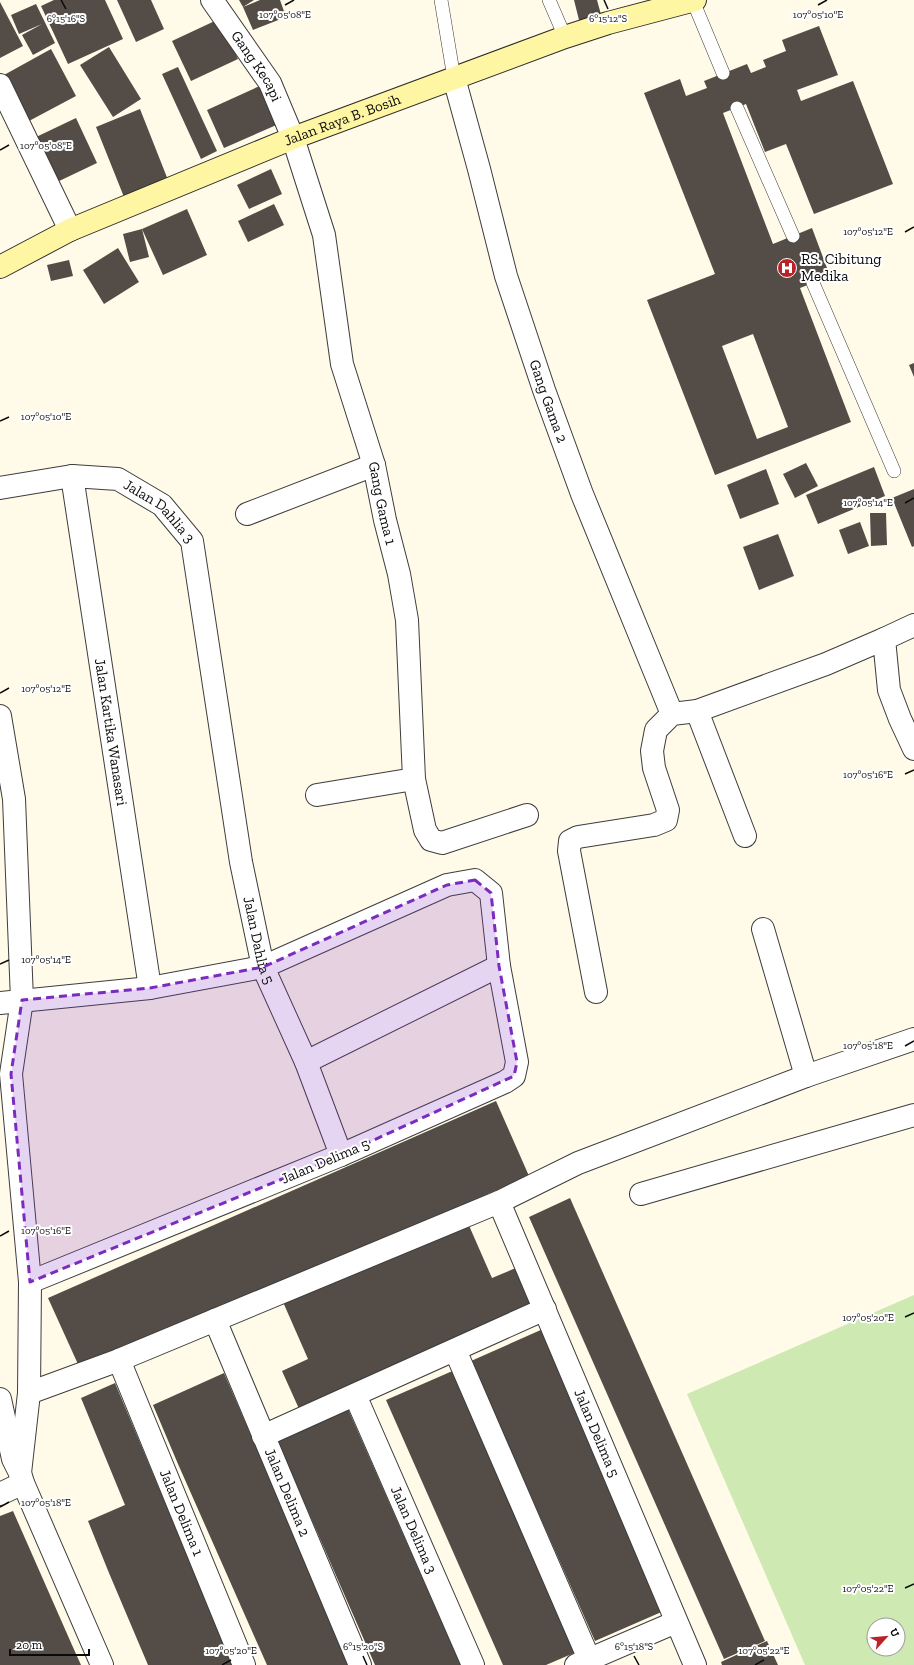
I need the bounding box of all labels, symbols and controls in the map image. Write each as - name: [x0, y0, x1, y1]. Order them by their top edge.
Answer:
- text: 107°05'08"E: [259, 9, 311, 21]
- text: 107°05'10"E: [793, 9, 843, 21]
- text: 6°15'16"S: [47, 13, 85, 25]
- text: 6°15'12"S: [589, 13, 627, 25]
- street label: Gang Kecapi: [227, 27, 286, 104]
- street label: Jalan Raya B. Bosih: [281, 90, 404, 150]
- text: 107°05'08"E: [20, 140, 72, 152]
- text: 107°05'12"E: [843, 226, 893, 238]
- place label: RS. Cibitung Medika: [801, 250, 882, 285]
- hospital icon: RS. Cibitung Medika: [776, 257, 798, 279]
- street label: Gang Gama 2: [526, 357, 572, 445]
- text: 107°05'10"E: [21, 411, 71, 423]
- street label: Gang Gama 1: [365, 460, 400, 547]
- street label: Jalan Dahlia 3: [121, 475, 199, 546]
- text: 107°05'14"E: [843, 497, 893, 509]
- street label: Jalan Kartika Wanasari: [91, 657, 131, 807]
- text: 107°05'12"E: [21, 683, 71, 695]
- text: 107°05'16"E: [843, 769, 893, 781]
- street label: Jalan Dahlia 5: [239, 895, 279, 987]
- text: 107°05'14"E: [21, 954, 71, 966]
- text: 107°05'18"E: [843, 1040, 893, 1052]
- street label: Jalan Delima 5: [278, 1134, 372, 1188]
- text: 107°05'16"E: [21, 1225, 71, 1237]
- text: 107°05'20"E: [842, 1312, 894, 1324]
- street label: Jalan Delima 5: [570, 1386, 624, 1480]
- street label: Jalan Delima 2: [261, 1446, 314, 1540]
- street label: Jalan Delima 1: [156, 1467, 207, 1559]
- street label: Jalan Delima 3: [387, 1483, 441, 1576]
- text: 107°05'18"E: [21, 1497, 71, 1509]
- text: 107°05'22"E: [843, 1583, 894, 1595]
- north arrow: [866, 1617, 906, 1657]
- text: U: [887, 1626, 902, 1639]
- scale bar: [10, 1631, 89, 1657]
- text: 20 m: [16, 1638, 43, 1652]
- text: 6°15'20"S: [343, 1641, 383, 1653]
- text: 6°15'18"S: [615, 1641, 653, 1653]
- text: 107°05'20"E: [205, 1645, 257, 1657]
- text: 107°05'22"E: [739, 1645, 790, 1657]

